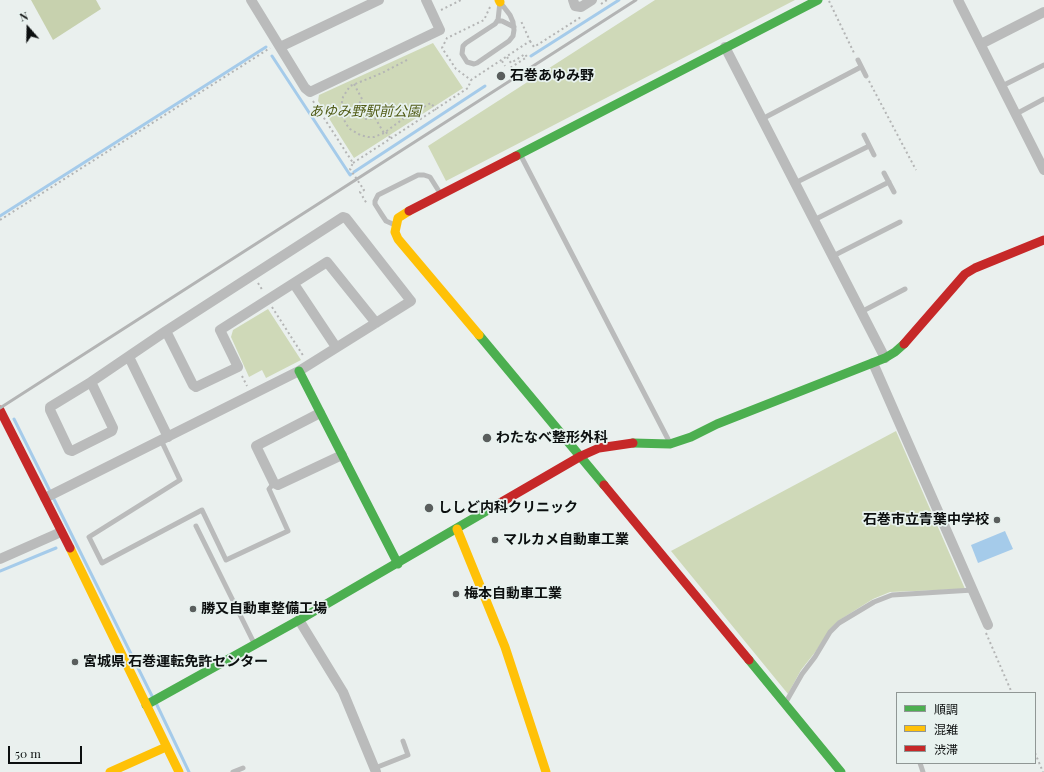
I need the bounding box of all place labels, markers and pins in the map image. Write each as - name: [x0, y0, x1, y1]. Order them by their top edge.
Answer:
- place label: 石巻あゆみ野: [510, 68, 594, 84]
- marker: 石巻あゆみ野: [495, 70, 507, 82]
- place label: わたなべ整形外科: [496, 430, 608, 446]
- marker: わたなべ整形外科: [481, 432, 493, 444]
- place label: ししど内科クリニック: [438, 500, 578, 516]
- marker: ししど内科クリニック: [423, 502, 435, 514]
- place label: 石巻市立青葉中学校: [863, 512, 989, 528]
- marker: 石巻市立青葉中学校: [992, 515, 1002, 525]
- place label: マルカメ自動車工業: [503, 532, 629, 548]
- marker: マルカメ自動車工業: [490, 535, 500, 545]
- place label: 梅本自動車工業: [464, 586, 562, 602]
- marker: 梅本自動車工業: [451, 589, 461, 599]
- place label: 勝又自動車整備工場: [201, 601, 327, 617]
- marker: 勝又自動車整備工場: [188, 604, 198, 614]
- place label: 宮城県 石巻運転免許センター: [83, 654, 268, 670]
- marker: 宮城県 石巻運転免許センター: [70, 657, 80, 667]

